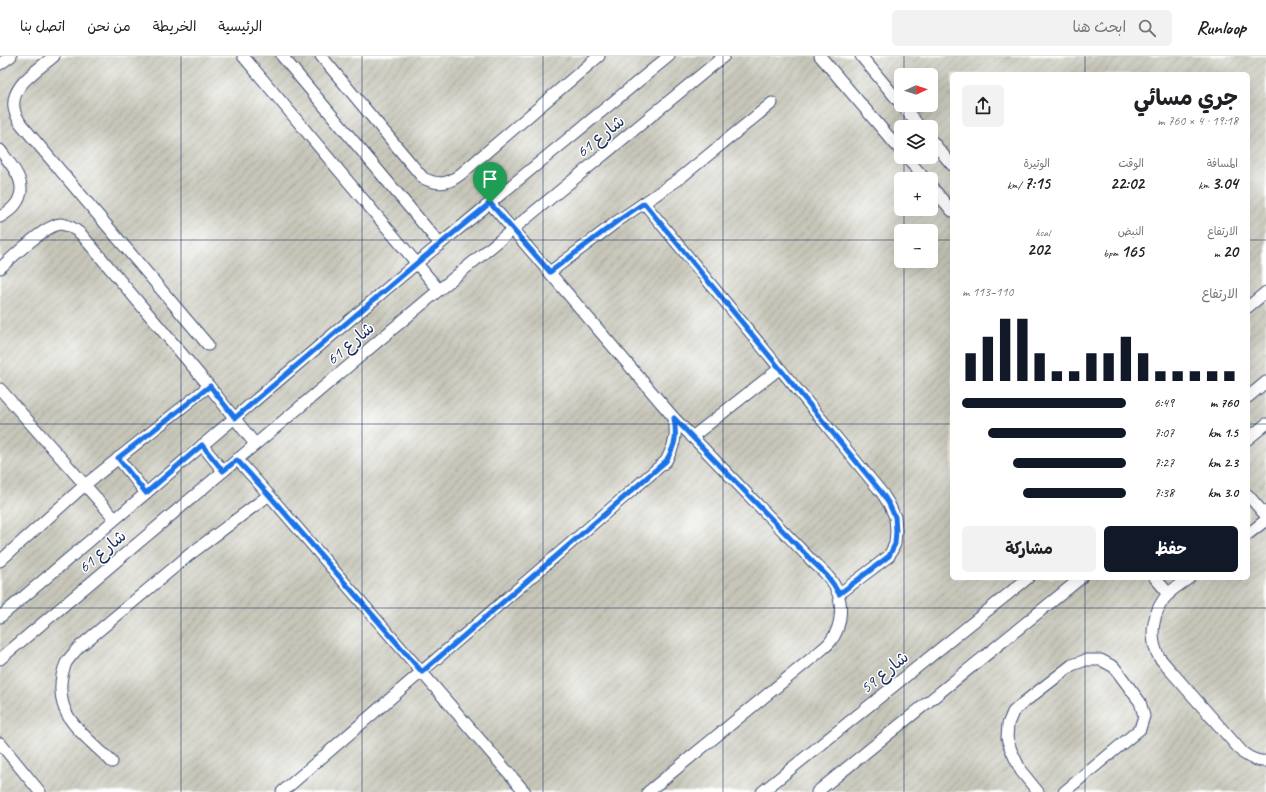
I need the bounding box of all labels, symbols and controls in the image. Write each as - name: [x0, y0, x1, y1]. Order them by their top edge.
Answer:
- search box: [892, 10, 1172, 46]
- text: Runloop: [1196, 16, 1246, 40]
- icon: search: [1136, 17, 1158, 39]
- text: اتصل بنا: [20, 18, 65, 35]
- text: من نحن: [87, 18, 131, 35]
- text: الخريطة: [153, 18, 196, 35]
- text: الرئيسية: [218, 18, 262, 35]
- text: ابحث هنا: [1072, 18, 1126, 37]
- north arrow: [894, 68, 938, 112]
- map controls: [894, 68, 938, 268]
- text: جري مسائي: [1134, 84, 1238, 112]
- button: share: [962, 85, 1004, 127]
- street label: شارع 61: [572, 111, 629, 163]
- text: 19:18 · 4 × 760 m: [1157, 113, 1238, 129]
- button: layers: [894, 120, 938, 164]
- text: الوتيرة: [1023, 156, 1050, 170]
- text: الوقت: [1118, 156, 1144, 170]
- text: المسافة: [1207, 156, 1238, 170]
- pin: [473, 162, 507, 203]
- icon: arrive: [479, 168, 501, 190]
- button: +: [894, 172, 938, 216]
- text: 7:15: [1024, 173, 1050, 194]
- text: 22:02: [1110, 173, 1144, 194]
- text: 3.04: [1212, 173, 1238, 194]
- text: /km: [1007, 178, 1024, 192]
- text: km: [1198, 178, 1212, 192]
- button: −: [894, 224, 938, 268]
- text: النبض: [1118, 224, 1144, 238]
- text: الارتفاع: [1207, 224, 1238, 238]
- text: kcal: [1035, 225, 1050, 239]
- text: 202: [1027, 239, 1050, 260]
- text: 165: [1121, 241, 1144, 262]
- text: 20: [1223, 241, 1238, 262]
- text: bpm: [1103, 246, 1121, 260]
- text: m: [1214, 246, 1223, 260]
- text: 110–113 m: [962, 284, 1013, 300]
- text: الارتفاع: [1202, 286, 1238, 302]
- street label: شارع 61: [322, 317, 379, 370]
- text: 6:49: [1154, 395, 1174, 411]
- text: 760 m: [1210, 395, 1238, 411]
- text: 7:07: [1154, 425, 1174, 441]
- text: 1.5 km: [1208, 425, 1238, 441]
- text: 7:27: [1154, 455, 1174, 471]
- text: 2.3 km: [1208, 455, 1238, 471]
- text: 7:38: [1154, 485, 1174, 501]
- text: 3.0 km: [1208, 485, 1238, 501]
- street label: شارع 61: [74, 525, 131, 578]
- button: مشاركة: [962, 526, 1096, 572]
- button: حفظ: [1104, 526, 1238, 572]
- street label: شارع 59: [856, 647, 913, 699]

